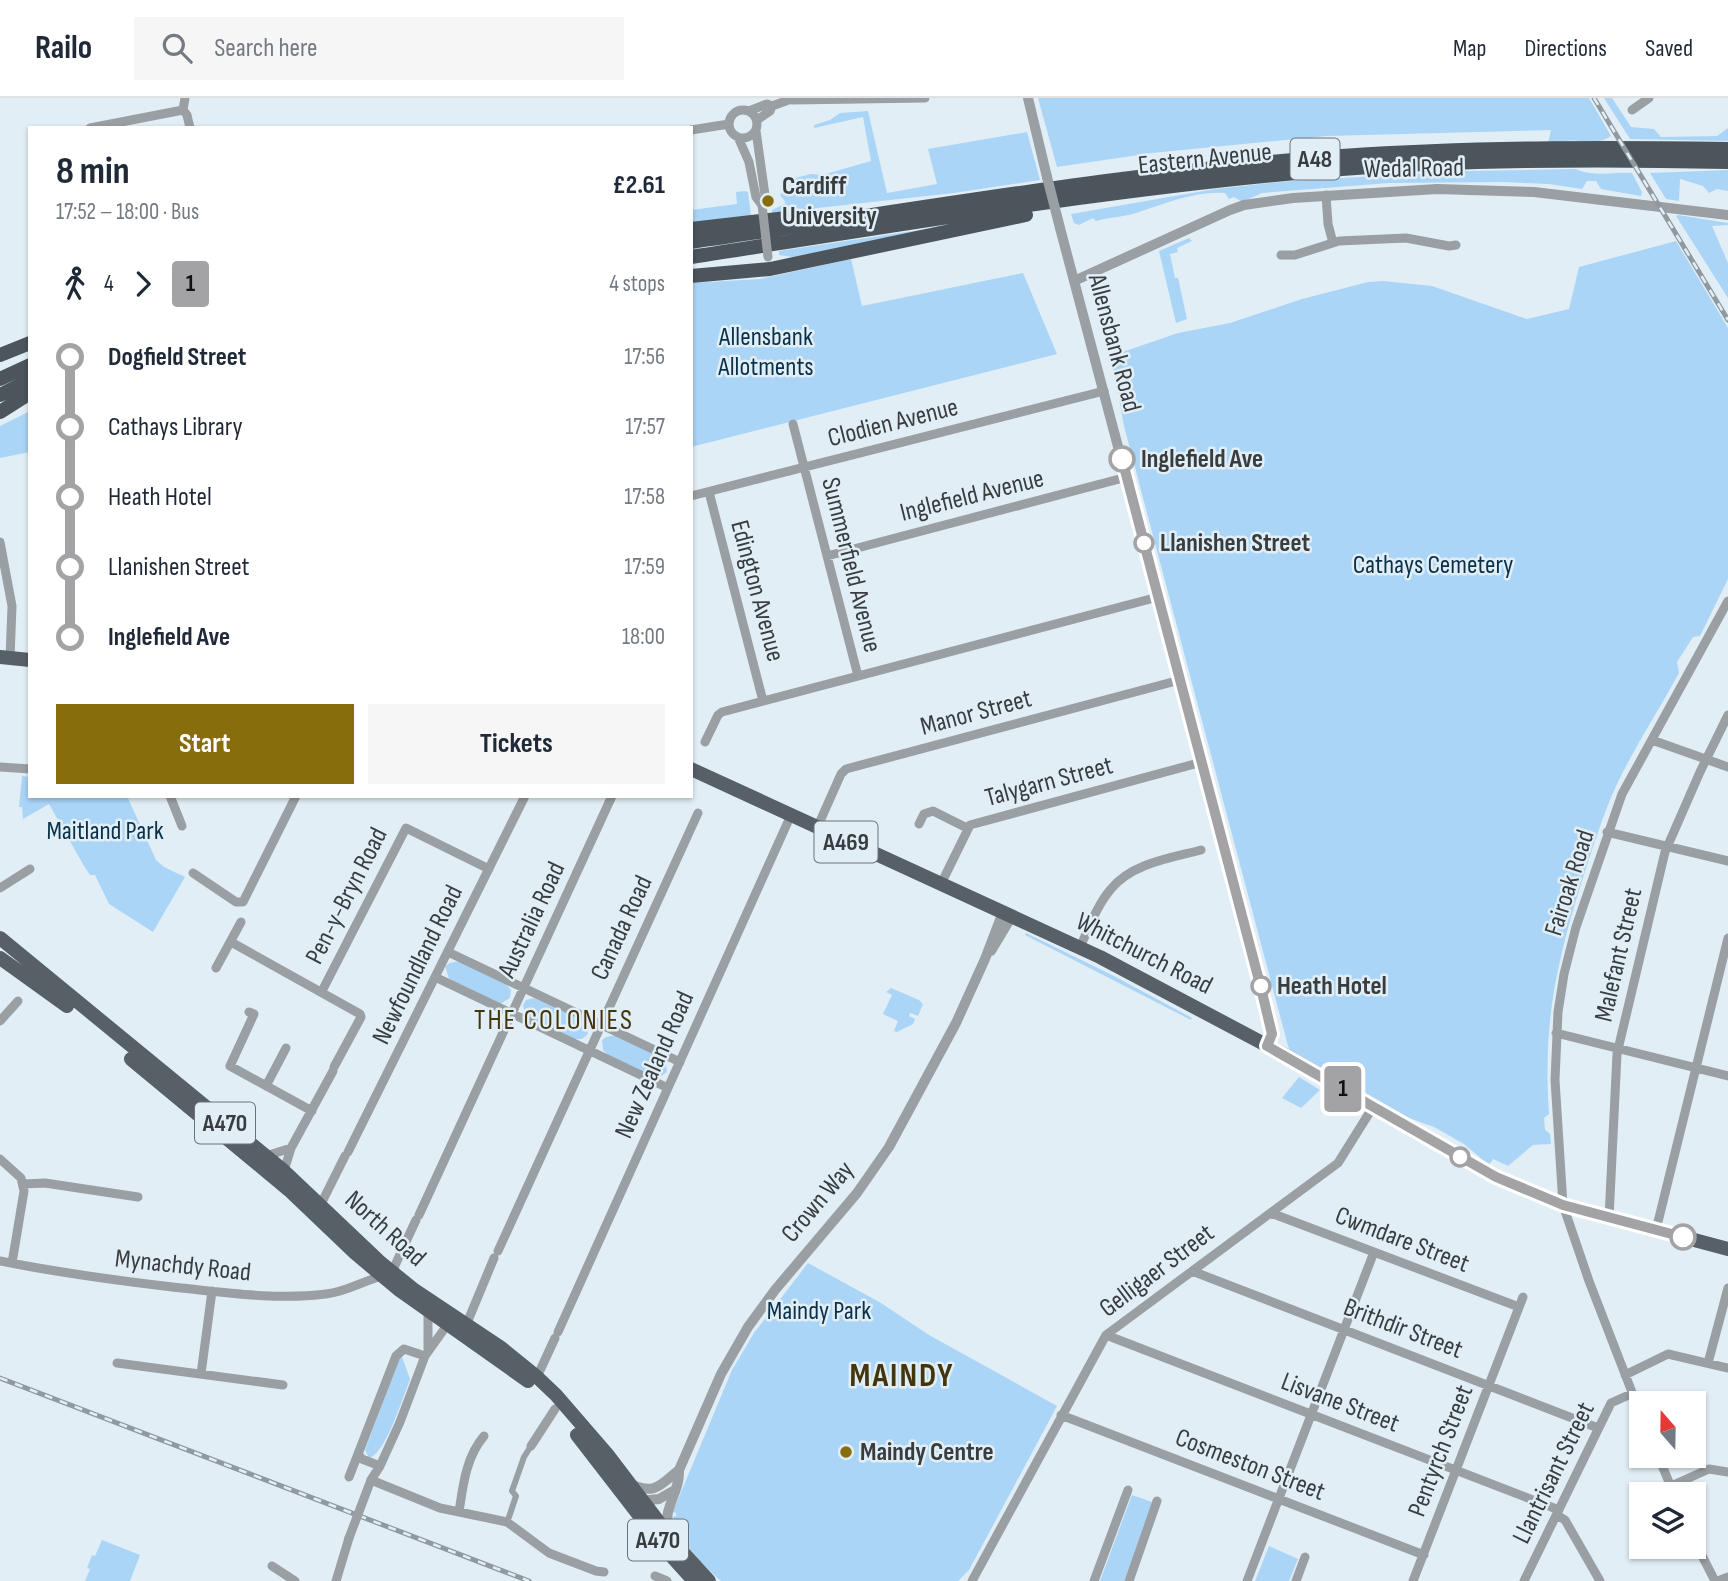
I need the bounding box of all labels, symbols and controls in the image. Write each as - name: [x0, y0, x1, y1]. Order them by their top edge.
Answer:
- search box: [134, 17, 624, 80]
- text: Railo: [35, 28, 92, 68]
- icon: search: [158, 29, 196, 67]
- text: Search here: [214, 33, 318, 64]
- text: Map: [1453, 34, 1486, 63]
- text: Directions: [1524, 34, 1607, 63]
- text: Saved: [1645, 34, 1693, 63]
- street label: Eastern Avenue: [1137, 137, 1273, 181]
- road number: A48: [1290, 138, 1340, 180]
- text: 8 min: [56, 149, 130, 194]
- street label: Wedal Road: [1364, 153, 1464, 185]
- text: £2.61: [612, 170, 665, 201]
- place label: Cardiff University: [782, 171, 877, 232]
- marker: Cardiff University: [760, 193, 776, 209]
- text: 17:52 – 18:00 · Bus: [56, 198, 199, 226]
- icon: walk: [56, 265, 94, 303]
- icon: forward: [124, 265, 162, 303]
- text: 1: [186, 269, 195, 298]
- text: 4: [104, 270, 114, 298]
- text: 4 stops: [609, 270, 665, 298]
- street label: Allensbank Road: [1080, 270, 1147, 415]
- park label: Allensbank Allotments: [717, 322, 814, 383]
- text: Dogfield Street: [108, 342, 246, 373]
- text: 17:56: [624, 343, 665, 371]
- street label: Clodien Avenue: [825, 392, 961, 454]
- text: Cathays Library: [108, 412, 243, 443]
- text: 17:57: [625, 413, 665, 441]
- place label: Inglefield Ave: [1141, 444, 1263, 475]
- marker: Inglefield Ave: [1109, 446, 1135, 472]
- street label: Inglefield Avenue: [897, 463, 1047, 529]
- street label: Summerfield Avenue: [814, 474, 888, 656]
- text: Heath Hotel: [108, 482, 212, 513]
- text: 17:58: [624, 483, 665, 511]
- street label: Edington Avenue: [723, 517, 791, 665]
- place label: Llanishen Street: [1160, 528, 1311, 559]
- marker: Llanishen Street: [1134, 533, 1154, 553]
- park label: Cathays Cemetery: [1353, 550, 1513, 581]
- text: Llanishen Street: [108, 552, 249, 583]
- text: 17:59: [624, 553, 665, 581]
- text: Inglefield Ave: [108, 622, 230, 653]
- text: 18:00: [622, 623, 665, 651]
- street label: Manor Street: [917, 683, 1035, 743]
- button: Start: [56, 704, 354, 784]
- button: Tickets: [368, 704, 665, 784]
- street label: Talygarn Street: [982, 750, 1116, 814]
- park label: Maitland Park: [46, 816, 164, 847]
- road number: A469: [814, 822, 878, 862]
- street label: Pen-y-Bryn Road: [299, 823, 395, 969]
- street label: Fairoak Road: [1538, 826, 1602, 940]
- street label: Australia Road: [491, 857, 572, 984]
- street label: Canada Road: [584, 871, 660, 985]
- street label: Newfoundland Road: [366, 880, 470, 1050]
- street label: Malefant Street: [1589, 885, 1649, 1025]
- street label: Whitchurch Road: [1071, 906, 1217, 1002]
- place label: Heath Hotel: [1277, 971, 1387, 1002]
- marker: Heath Hotel: [1251, 976, 1271, 996]
- street label: New Zealand Road: [609, 987, 701, 1143]
- district label: THE COLONIES: [474, 1004, 634, 1037]
- line badge: 1: [1320, 1066, 1366, 1112]
- text: 1: [1338, 1074, 1348, 1103]
- road number: A470: [195, 1102, 255, 1143]
- unlabelled marker: [1450, 1147, 1470, 1167]
- street label: Crown Way: [775, 1155, 861, 1249]
- street label: North Road: [338, 1185, 432, 1273]
- street label: Cwmdare Street: [1331, 1200, 1474, 1280]
- street label: Gelligaer Street: [1094, 1218, 1220, 1324]
- unlabelled marker: [1670, 1224, 1696, 1250]
- street label: Mynachdy Road: [114, 1243, 252, 1289]
- street label: Brithdir Street: [1339, 1292, 1467, 1366]
- park label: Maindy Park: [767, 1296, 871, 1327]
- district label: MAINDY: [850, 1356, 954, 1396]
- street label: Lisvane Street: [1277, 1366, 1403, 1440]
- street label: Pentyrch Street: [1402, 1381, 1480, 1521]
- north arrow: [1629, 1391, 1706, 1468]
- map controls: [1629, 1391, 1706, 1559]
- street label: Llantrisant Street: [1506, 1397, 1602, 1549]
- street label: Cosmeston Street: [1171, 1422, 1329, 1508]
- place label: Maindy Centre: [860, 1437, 994, 1468]
- marker: Maindy Centre: [838, 1444, 854, 1460]
- button: layers: [1629, 1482, 1706, 1559]
- road number: A470: [628, 1520, 688, 1560]

